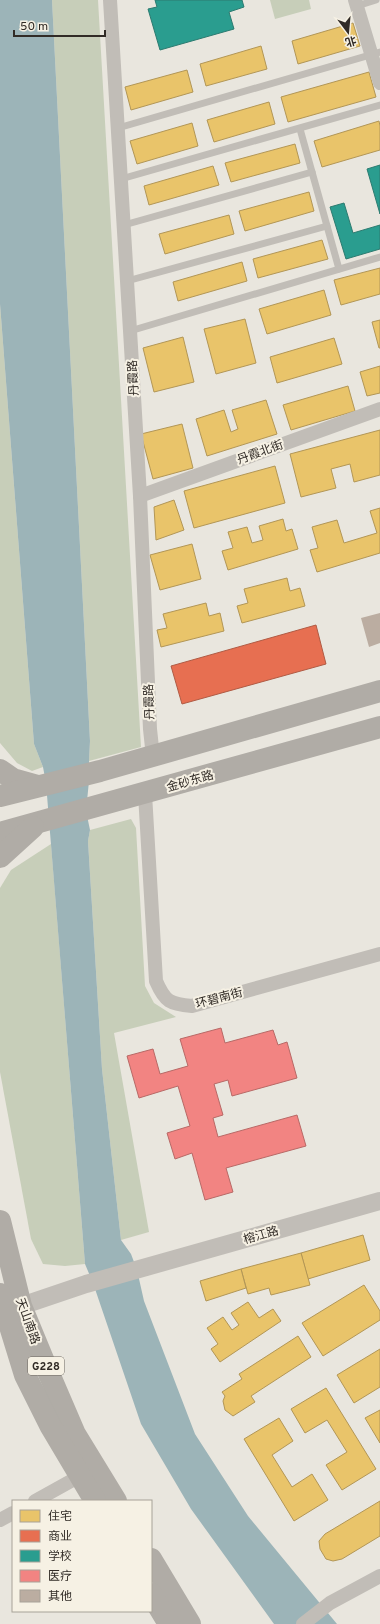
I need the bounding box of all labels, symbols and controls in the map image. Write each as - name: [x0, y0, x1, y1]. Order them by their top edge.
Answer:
- scale bar: [14, 12, 105, 38]
- north arrow: [328, 12, 368, 52]
- text: 50 m: [20, 19, 48, 35]
- text: 北: [343, 32, 358, 49]
- street label: 丹霞路: [125, 360, 143, 396]
- street label: 丹霞北街: [235, 437, 286, 469]
- street label: 丹霞路: [141, 684, 159, 720]
- street label: 金砂东路: [165, 768, 216, 796]
- street label: 环碧南街: [194, 985, 245, 1013]
- street label: 榕江路: [242, 1223, 281, 1249]
- street label: 天山南路: [11, 1296, 43, 1347]
- road number: G228: [28, 1357, 64, 1375]
- legend: [12, 1500, 152, 1612]
- text: 住宅: [48, 1509, 72, 1525]
- text: 商业: [48, 1529, 72, 1545]
- text: 学校: [48, 1549, 72, 1565]
- text: 医疗: [48, 1569, 72, 1585]
- text: 其他: [48, 1589, 72, 1605]

